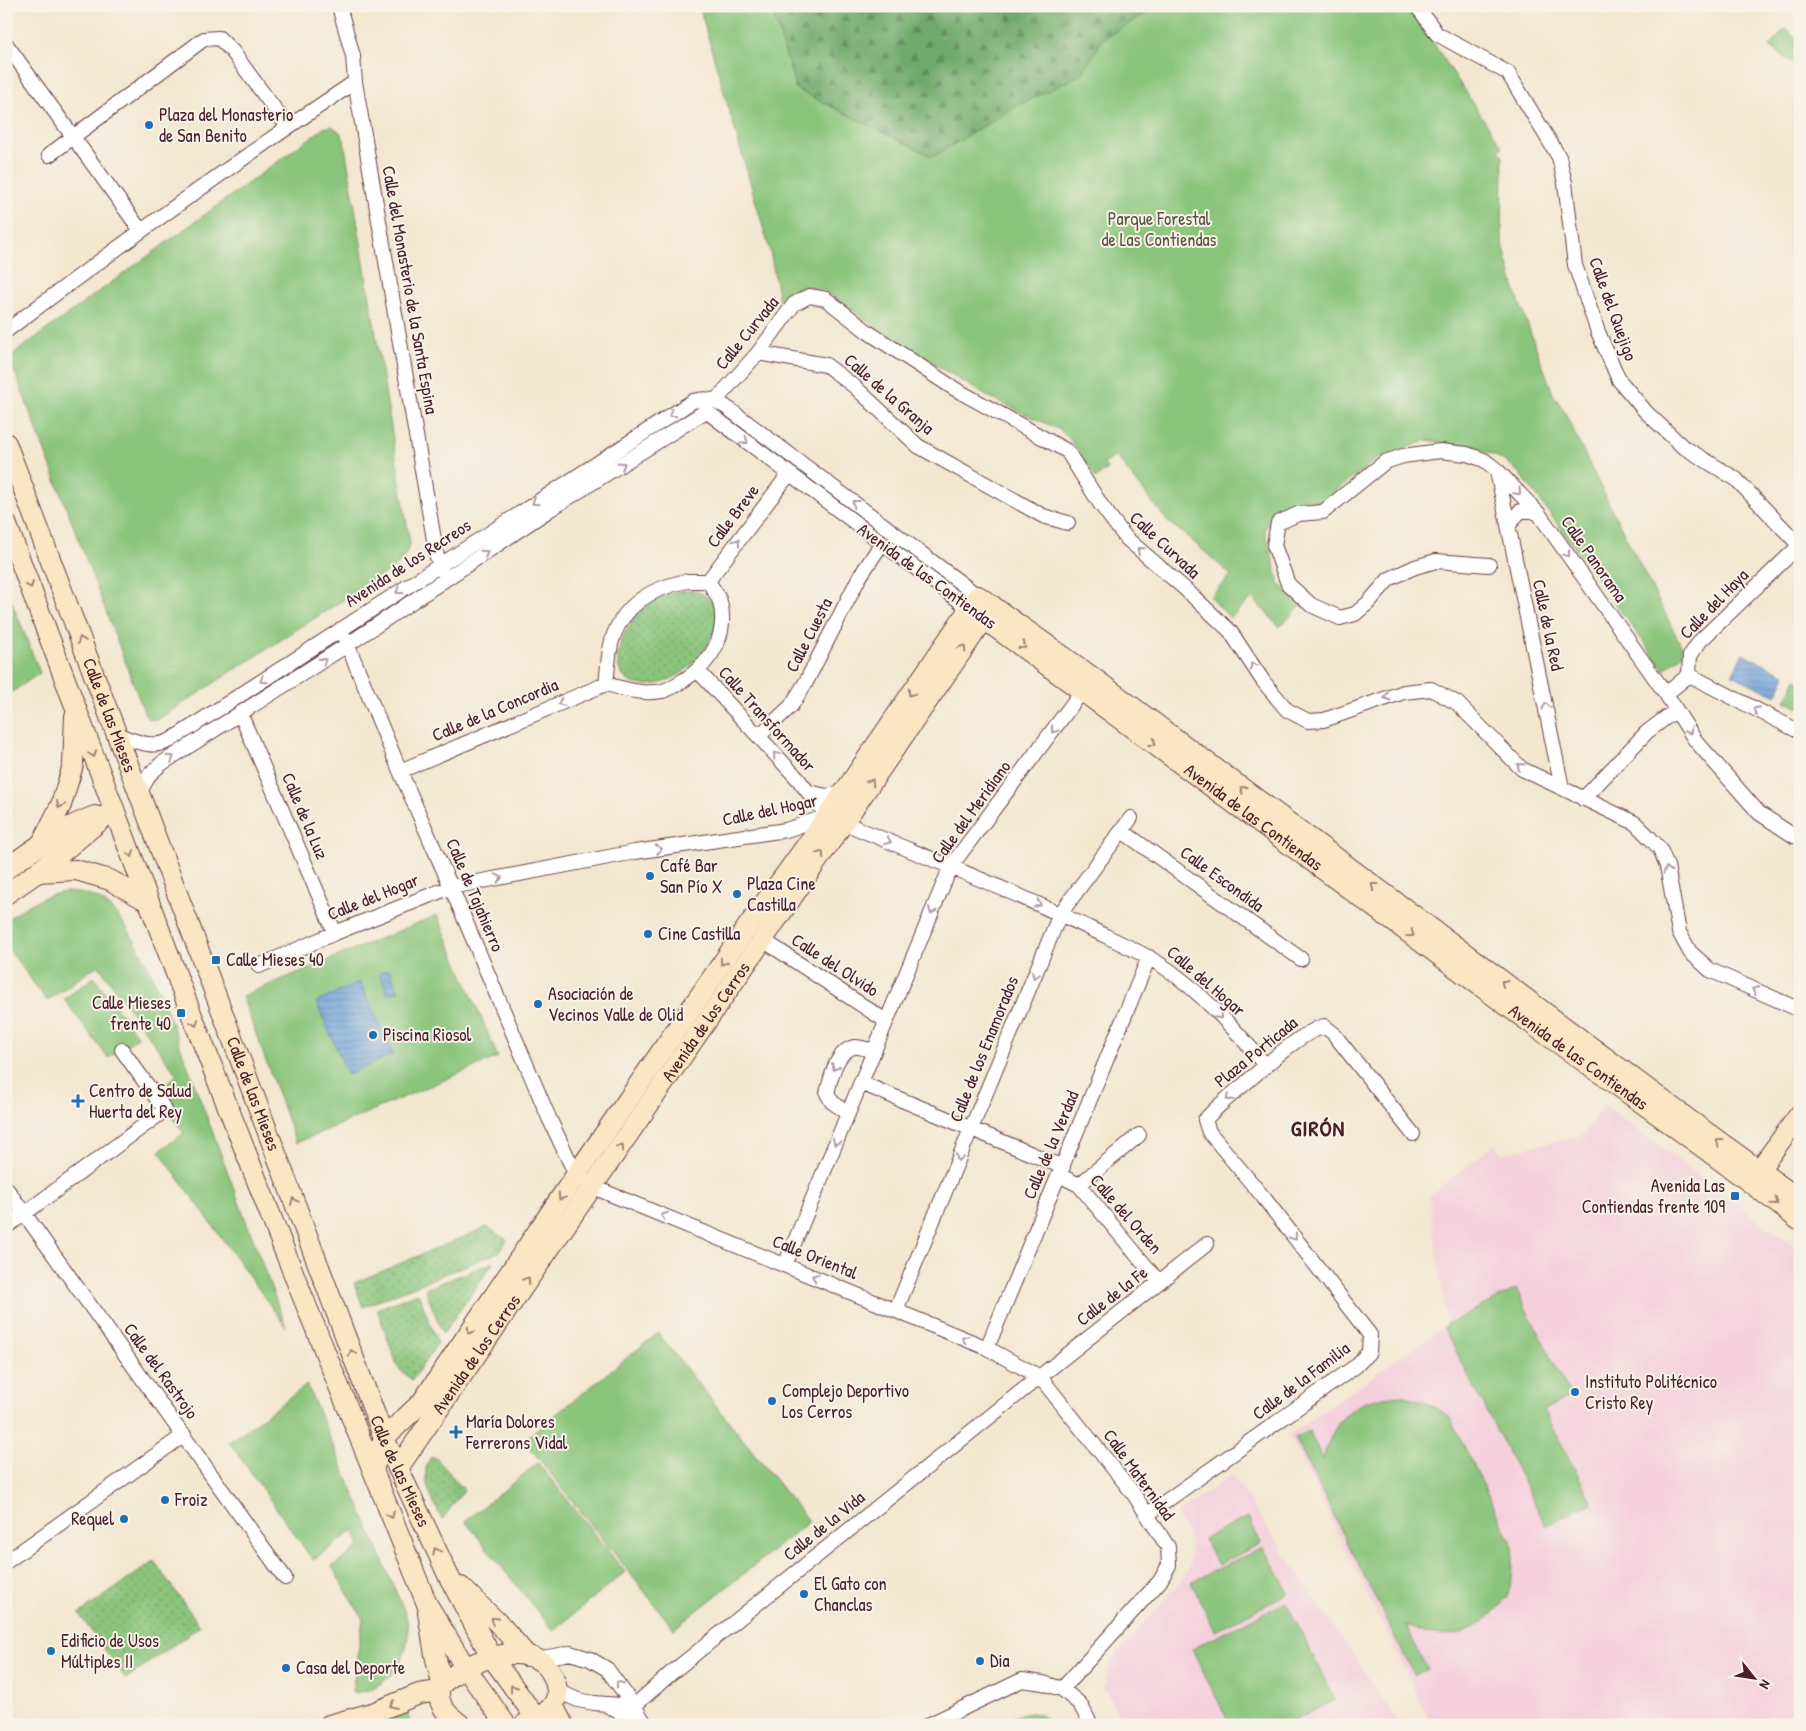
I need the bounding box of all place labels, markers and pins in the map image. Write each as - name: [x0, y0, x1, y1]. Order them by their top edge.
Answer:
- place label: Plaza del Monasterio de San Benito: [159, 102, 293, 148]
- marker: Plaza del Monasterio de San Benito: [143, 119, 155, 131]
- place label: Café Bar San Pío X: [660, 853, 723, 899]
- marker: Café Bar San Pío X: [644, 870, 656, 882]
- place label: Plaza Cine Castilla: [747, 871, 816, 917]
- marker: Plaza Cine Castilla: [731, 888, 743, 900]
- place label: Cine Castilla: [658, 921, 740, 946]
- marker: Cine Castilla: [642, 928, 654, 940]
- place label: Calle Mieses 40: [226, 947, 324, 972]
- marker: Calle Mieses 40: [210, 954, 222, 966]
- place label: Asociación de Vecinos Valle de Olid: [548, 981, 683, 1027]
- place label: Calle Mieses frente 40: [92, 990, 171, 1036]
- marker: Asociación de Vecinos Valle de Olid: [532, 998, 544, 1010]
- marker: Calle Mieses frente 40: [175, 1007, 187, 1019]
- place label: Piscina Riosol: [383, 1022, 472, 1047]
- marker: Piscina Riosol: [367, 1029, 379, 1041]
- place label: Centro de Salud Huerta del Rey: [89, 1078, 191, 1124]
- marker: Centro de Salud Huerta del Rey: [71, 1094, 85, 1108]
- place label: Avenida Las Contiendas frente 109: [1582, 1173, 1725, 1219]
- marker: Avenida Las Contiendas frente 109: [1729, 1190, 1741, 1202]
- place label: Instituto Politécnico Cristo Rey: [1585, 1369, 1717, 1415]
- place label: Complejo Deportivo Los Cerros: [782, 1378, 909, 1424]
- marker: Instituto Politécnico Cristo Rey: [1569, 1386, 1581, 1398]
- marker: Complejo Deportivo Los Cerros: [766, 1395, 778, 1407]
- place label: María Dolores Ferrerons Vidal: [465, 1409, 568, 1455]
- marker: María Dolores Ferrerons Vidal: [450, 1426, 462, 1438]
- place label: Froiz: [174, 1487, 208, 1512]
- marker: Froiz: [159, 1494, 171, 1506]
- place label: Requel: [71, 1506, 114, 1531]
- marker: Requel: [118, 1513, 130, 1525]
- place label: El Gato con Chanclas: [814, 1571, 887, 1617]
- marker: El Gato con Chanclas: [798, 1588, 810, 1600]
- place label: Edificio de Usos Múltiples II: [61, 1628, 159, 1674]
- marker: Edificio de Usos Múltiples II: [45, 1645, 57, 1657]
- place label: Dia: [990, 1648, 1010, 1673]
- place label: Casa del Deporte: [296, 1655, 405, 1680]
- marker: Dia: [974, 1655, 986, 1667]
- marker: Casa del Deporte: [280, 1662, 292, 1674]

